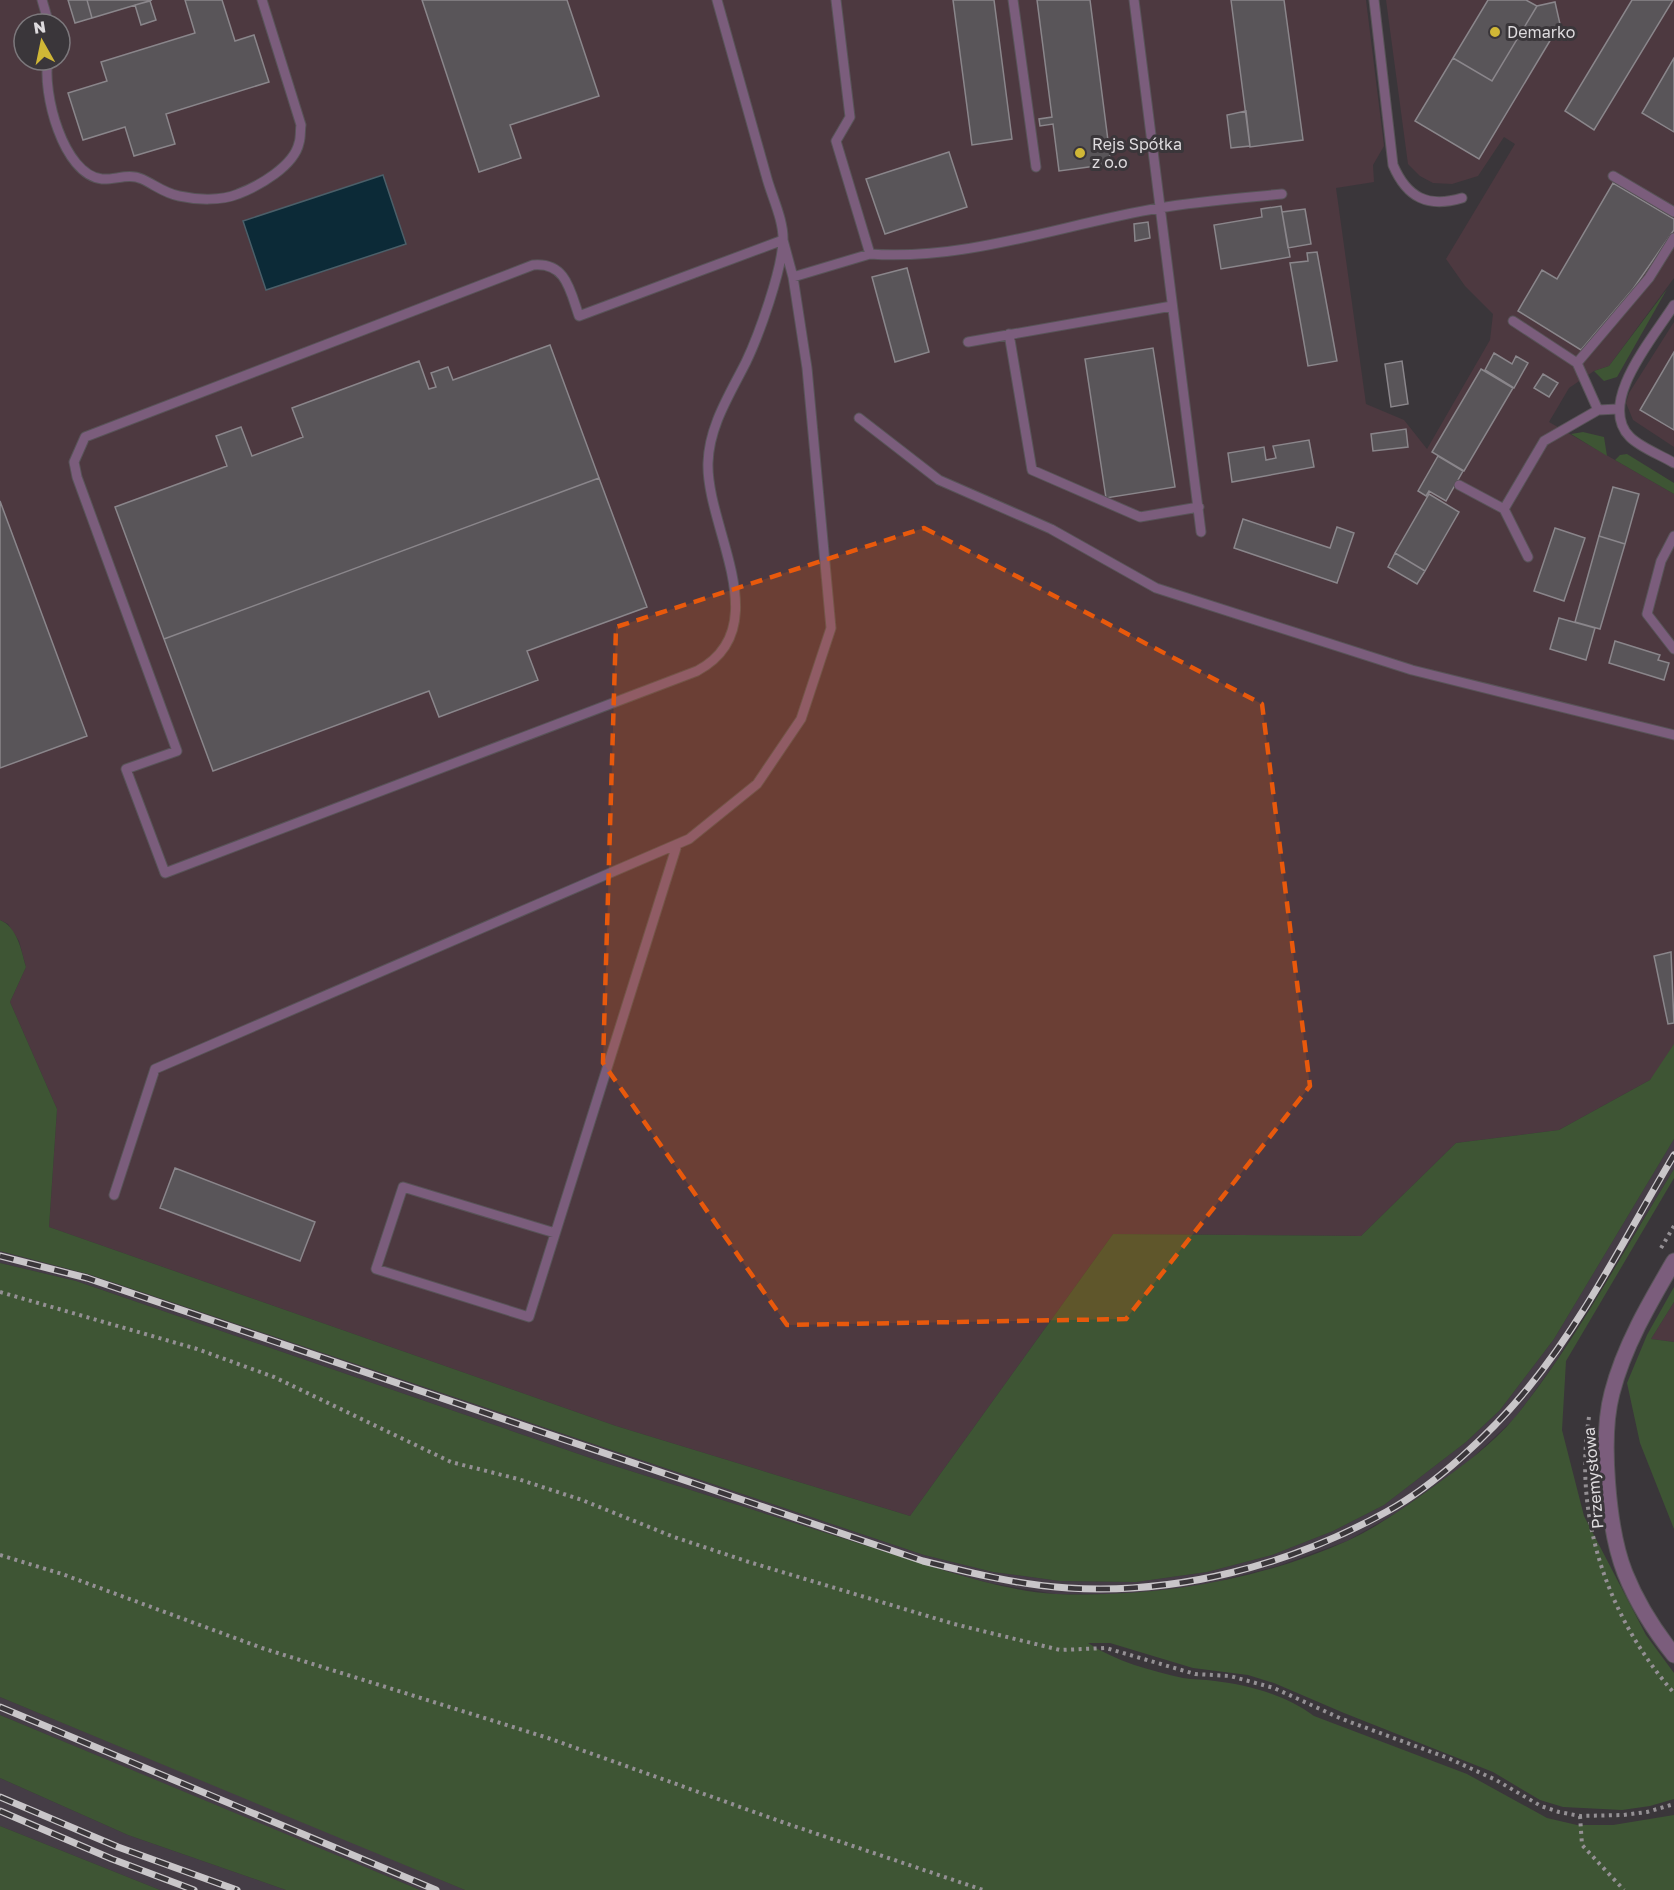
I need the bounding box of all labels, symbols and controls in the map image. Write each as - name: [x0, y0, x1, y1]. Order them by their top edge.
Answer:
- north arrow: [12, 12, 72, 72]
- text: N: [32, 16, 47, 38]
- place label: Demarko: [1507, 22, 1575, 42]
- marker: Demarko: [1488, 25, 1502, 39]
- place label: Rejs Spółka z o.o: [1092, 134, 1182, 172]
- marker: Rejs Spółka z o.o: [1073, 146, 1087, 160]
- street label: Przemysłowa: [1579, 1426, 1607, 1530]

